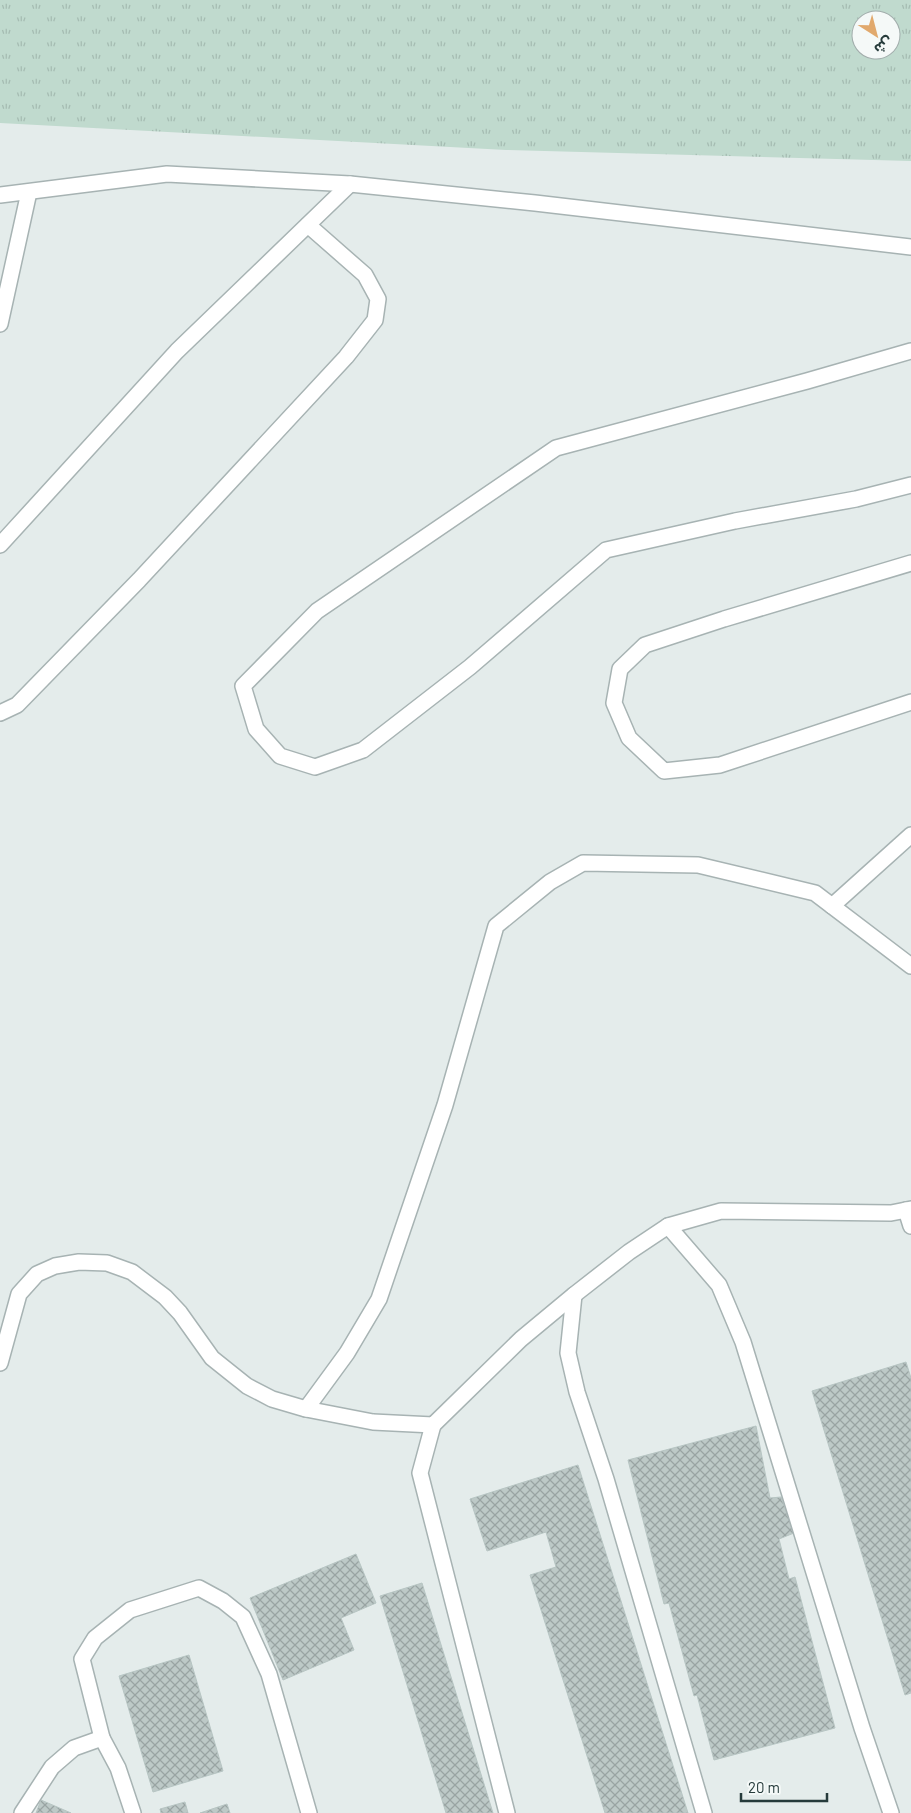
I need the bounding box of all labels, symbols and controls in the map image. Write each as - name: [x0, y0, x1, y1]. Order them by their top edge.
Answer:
- north arrow: [851, 10, 901, 60]
- text: ش: [871, 33, 897, 58]
- scale bar: [741, 1770, 827, 1802]
- text: 20 m: [748, 1778, 780, 1796]

